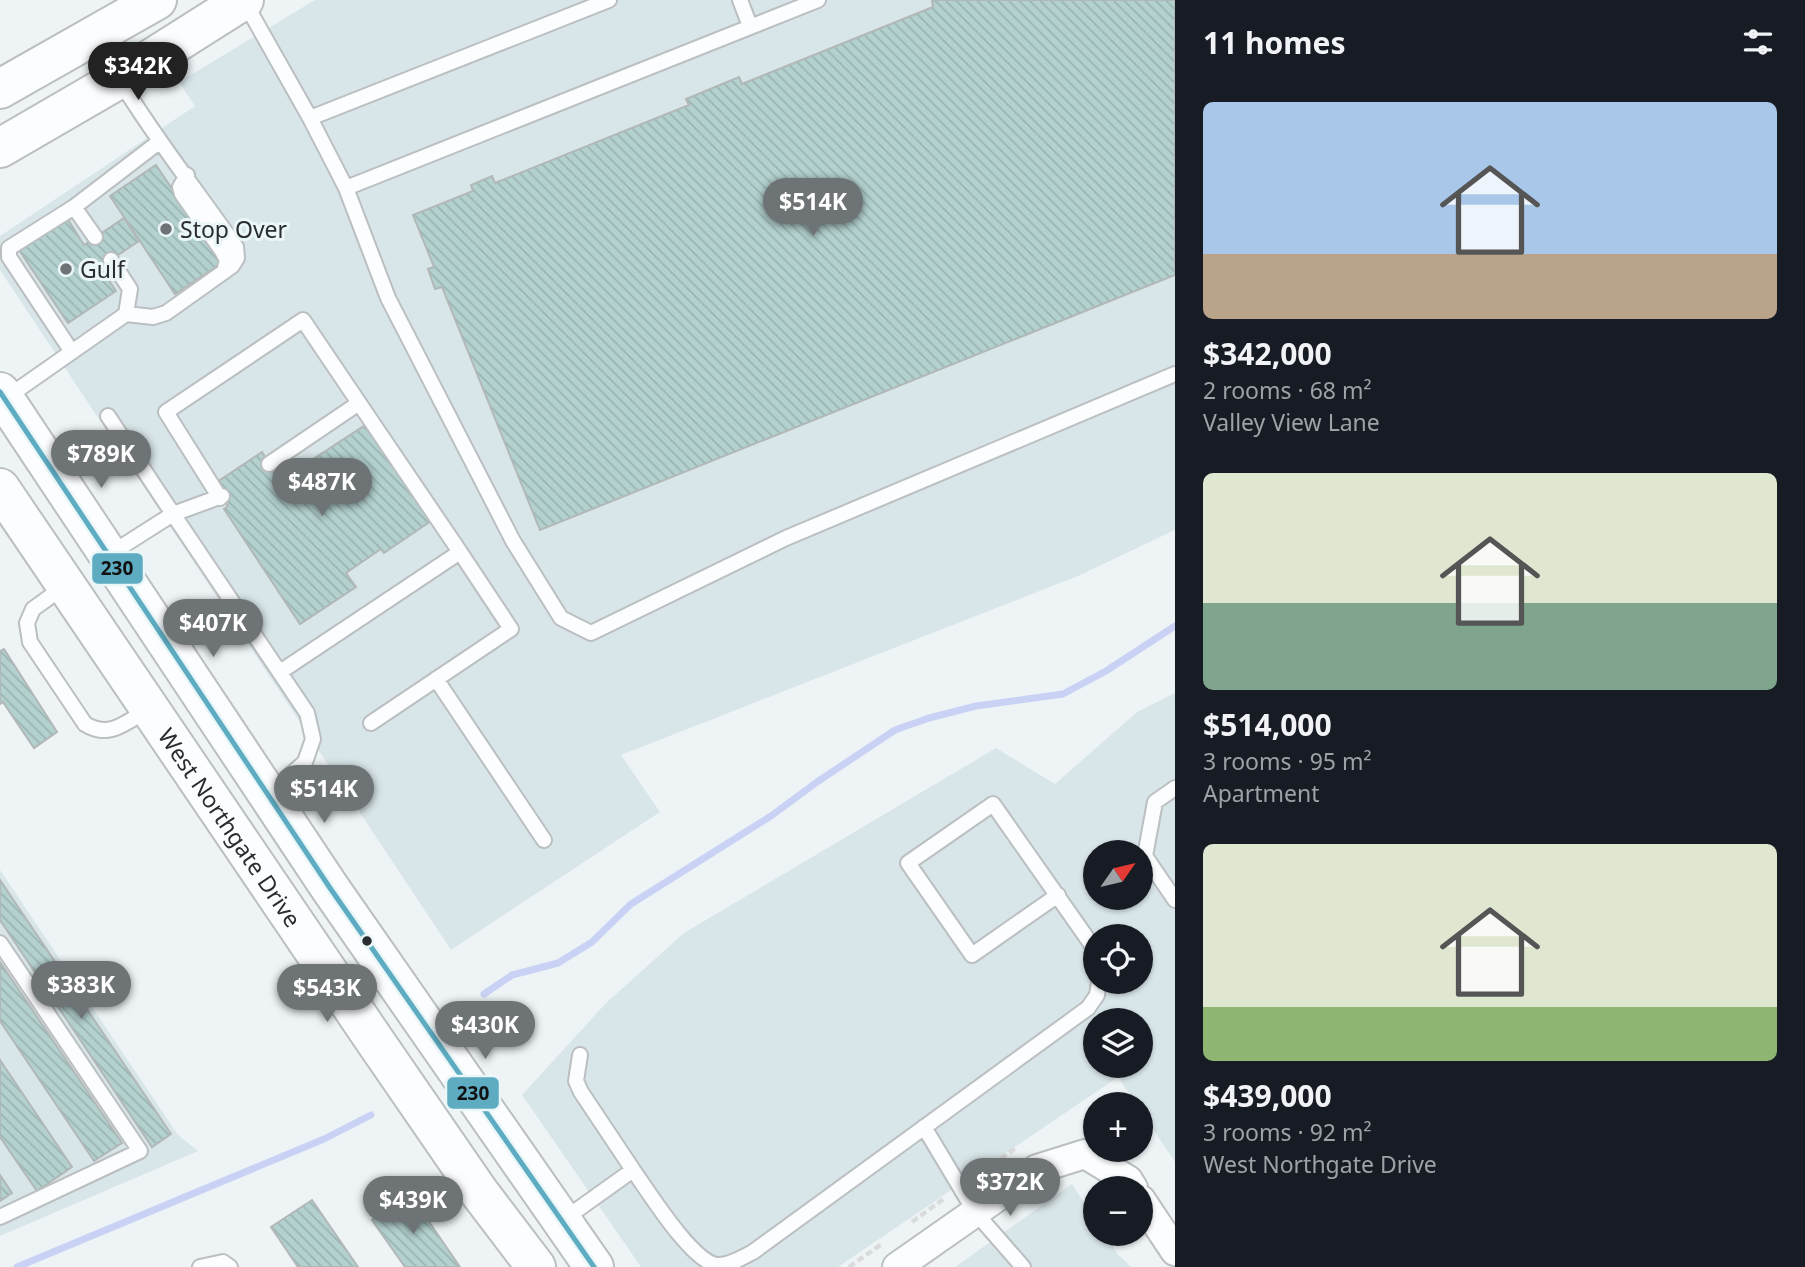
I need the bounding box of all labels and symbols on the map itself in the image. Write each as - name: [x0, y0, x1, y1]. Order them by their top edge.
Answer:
- pin: $342K: [89, 42, 187, 102]
- pin: $514K: [764, 178, 862, 238]
- place label: Stop Over: [180, 213, 288, 245]
- marker: Stop Over: [158, 221, 174, 237]
- place label: Gulf: [80, 253, 126, 285]
- marker: Gulf: [58, 261, 74, 277]
- pin: $789K: [52, 430, 150, 490]
- pin: $487K: [273, 458, 371, 518]
- line badge: 230: [91, 552, 144, 585]
- text: 230: [101, 555, 133, 581]
- pin: $407K: [164, 600, 262, 659]
- street label: West Northgate Drive: [151, 722, 309, 933]
- pin: $514K: [275, 766, 373, 825]
- north arrow: [1083, 840, 1153, 910]
- unlabelled marker: [360, 934, 374, 948]
- pin: $383K: [32, 962, 130, 1021]
- pin: $543K: [278, 964, 376, 1024]
- pin: $430K: [436, 1002, 534, 1061]
- line badge: 230: [446, 1076, 500, 1110]
- text: 230: [457, 1080, 489, 1106]
- pin: $372K: [961, 1158, 1059, 1218]
- pin: $439K: [364, 1176, 462, 1236]

